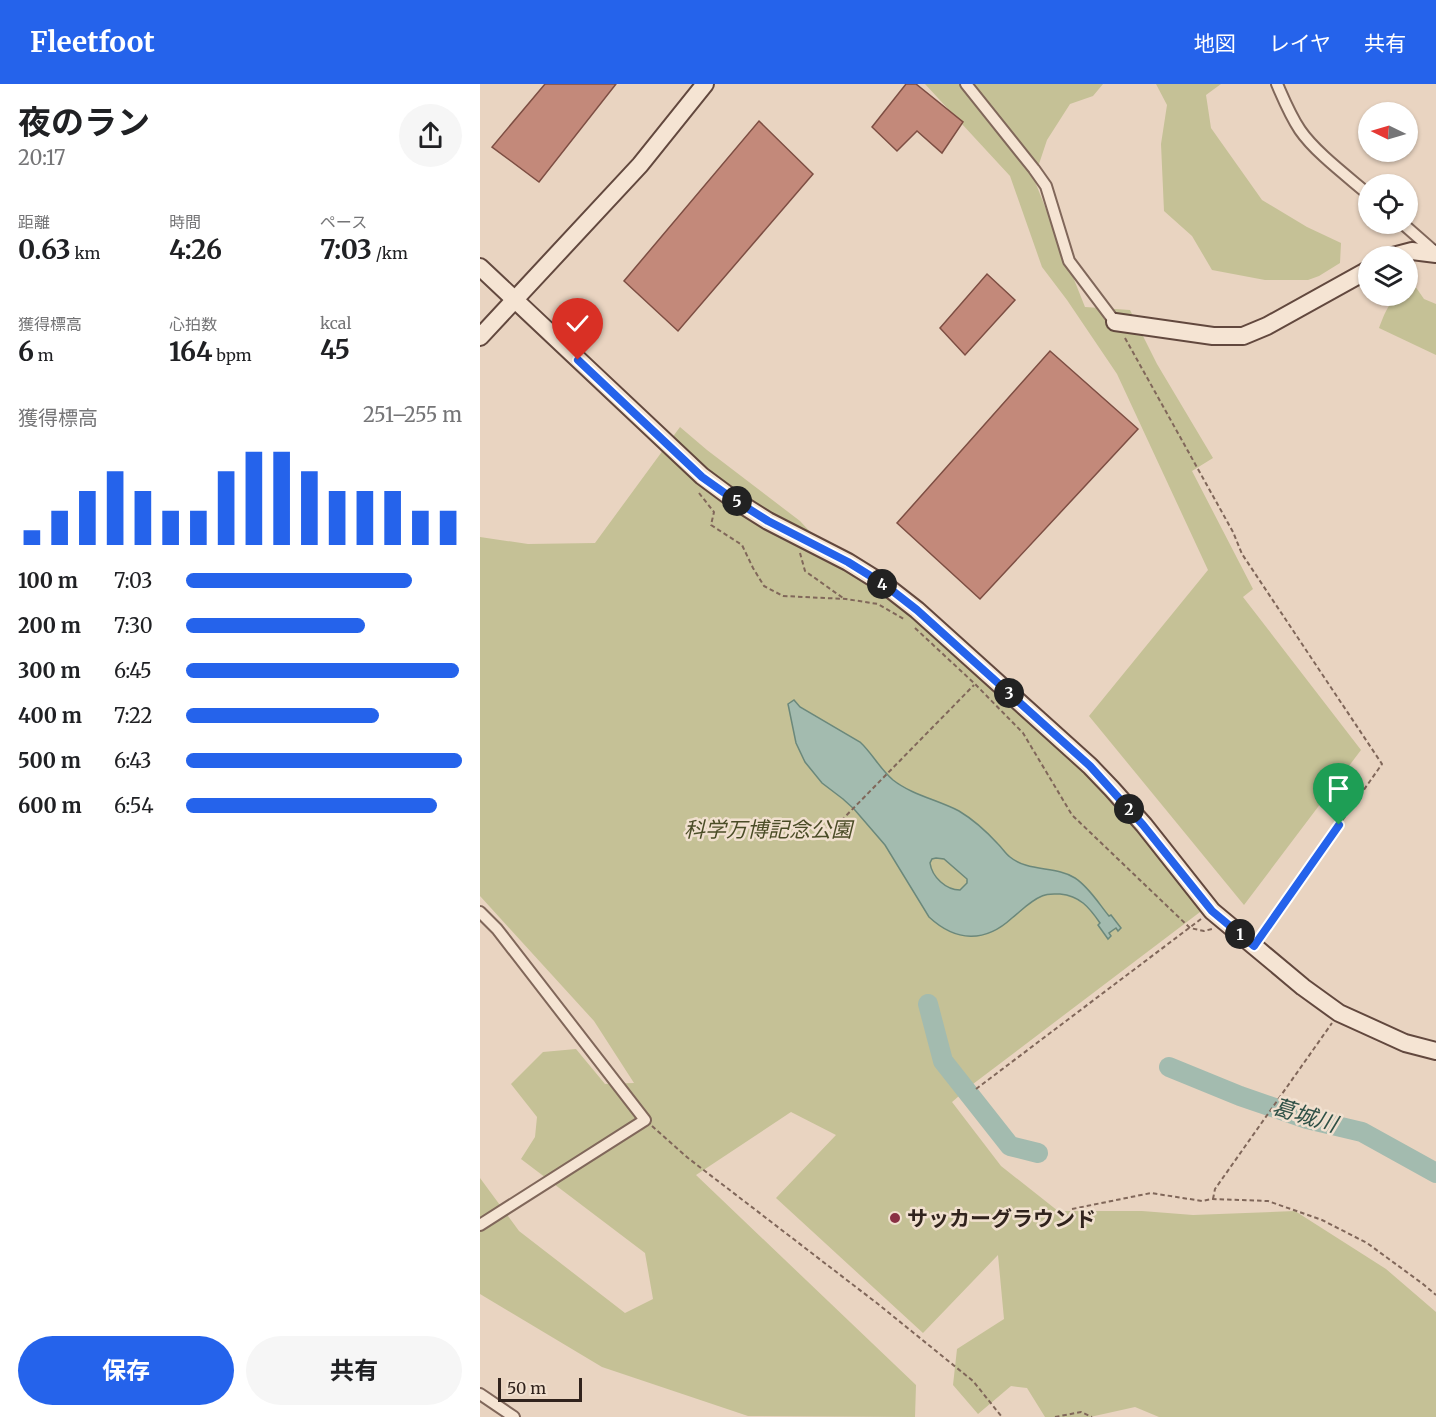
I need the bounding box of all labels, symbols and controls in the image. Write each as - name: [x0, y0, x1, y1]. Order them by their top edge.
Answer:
- text: Fleetfoot: [30, 24, 155, 60]
- text: 地図: [1194, 30, 1236, 57]
- text: レイヤ: [1269, 30, 1331, 57]
- text: 共有: [1364, 30, 1406, 57]
- text: 夜のラン: [18, 102, 150, 143]
- north arrow: [1358, 102, 1418, 162]
- map controls: [1358, 102, 1418, 306]
- button: share: [399, 104, 462, 167]
- text: 20:17: [18, 145, 65, 170]
- button: locate: [1358, 174, 1418, 234]
- text: 距離: [18, 212, 50, 232]
- text: 時間: [169, 212, 201, 232]
- text: ペース: [320, 212, 367, 232]
- text: 0.63: [18, 233, 71, 266]
- text: 4:26: [169, 233, 222, 266]
- text: 7:03: [320, 233, 372, 266]
- text: km: [71, 243, 101, 263]
- text: /km: [372, 243, 408, 263]
- button: layers: [1358, 246, 1418, 306]
- pin: [552, 298, 603, 360]
- icon: check: [561, 307, 594, 340]
- text: kcal: [320, 313, 351, 333]
- text: 獲得標高: [18, 314, 82, 334]
- text: 心拍数: [169, 314, 217, 334]
- text: 45: [320, 333, 350, 366]
- text: 6: [18, 335, 34, 368]
- text: 164: [169, 335, 213, 368]
- text: m: [34, 345, 54, 365]
- text: bpm: [213, 345, 252, 365]
- text: 251–255 m: [363, 402, 462, 427]
- text: 獲得標高: [18, 405, 98, 430]
- pin: 5: [722, 486, 752, 516]
- text: 5: [732, 491, 742, 511]
- text: 100 m: [18, 568, 78, 593]
- text: 7:03: [114, 568, 153, 593]
- pin: 4: [867, 569, 897, 599]
- text: 4: [877, 574, 887, 594]
- text: 200 m: [18, 613, 81, 638]
- text: 7:30: [114, 613, 153, 638]
- text: 300 m: [18, 658, 81, 683]
- text: 6:45: [114, 658, 152, 683]
- pin: 3: [994, 678, 1024, 708]
- text: 3: [1004, 683, 1014, 703]
- text: 400 m: [18, 703, 82, 728]
- text: 7:22: [114, 703, 152, 728]
- text: 500 m: [18, 748, 81, 773]
- text: 6:43: [114, 748, 151, 773]
- pin: [1313, 763, 1364, 825]
- icon: arrive: [1322, 772, 1355, 805]
- text: 600 m: [18, 793, 82, 818]
- text: 6:54: [114, 793, 153, 818]
- pin: 2: [1114, 794, 1144, 824]
- text: 2: [1124, 799, 1134, 819]
- park label: 科学万博記念公園: [684, 816, 855, 843]
- pin: 1: [1225, 919, 1255, 949]
- text: 1: [1236, 924, 1244, 944]
- water label: 葛城川: [1269, 1092, 1343, 1139]
- place label: サッカーグラウンド: [907, 1205, 1096, 1232]
- marker: サッカーグラウンド: [888, 1211, 902, 1225]
- button: 保存: [18, 1336, 234, 1405]
- button: 共有: [246, 1336, 462, 1405]
- scale bar: [498, 1375, 582, 1402]
- text: 50 m: [507, 1378, 546, 1398]

